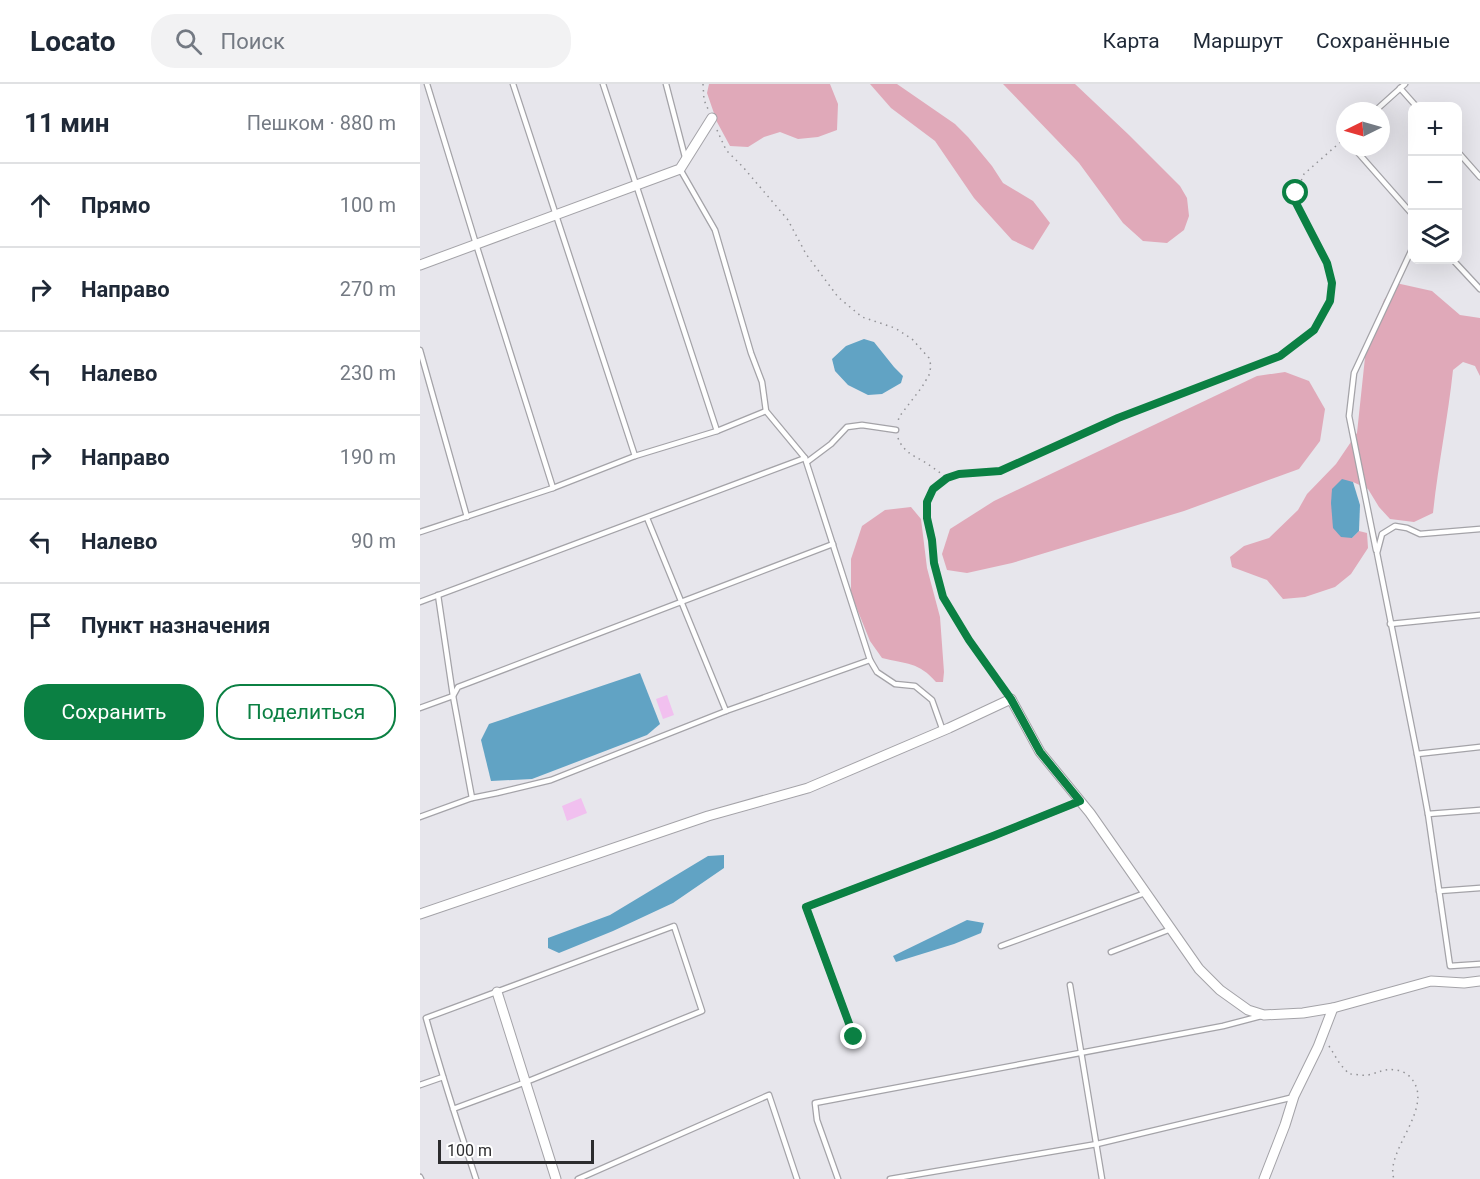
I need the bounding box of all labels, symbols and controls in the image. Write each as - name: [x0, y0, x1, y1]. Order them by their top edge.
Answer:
- search box: [151, 14, 571, 68]
- text: Locato: [30, 25, 115, 58]
- icon: search: [172, 25, 205, 58]
- text: Поиск: [220, 29, 285, 54]
- text: Карта: [1103, 29, 1160, 53]
- text: Маршрут: [1193, 29, 1283, 53]
- text: Сохранённые: [1316, 29, 1450, 53]
- north arrow: [1336, 102, 1390, 156]
- map controls: [1408, 102, 1462, 264]
- button: +: [1408, 102, 1462, 156]
- text: 11 мин: [24, 108, 109, 138]
- text: Пешком · 880 m: [247, 111, 396, 135]
- button: −: [1408, 156, 1462, 210]
- route start: [1282, 179, 1308, 205]
- icon: ahead: [24, 189, 57, 222]
- text: Прямо: [81, 193, 150, 218]
- text: 100 m: [340, 193, 396, 217]
- button: layers: [1408, 210, 1462, 264]
- icon: right: [24, 273, 57, 306]
- text: Направо: [81, 277, 170, 302]
- text: 270 m: [340, 277, 396, 301]
- icon: left: [24, 357, 57, 390]
- text: Налево: [81, 361, 158, 386]
- text: 230 m: [340, 361, 396, 385]
- icon: right: [24, 441, 57, 474]
- text: Направо: [81, 445, 170, 470]
- text: 190 m: [340, 445, 396, 469]
- icon: left: [24, 525, 57, 558]
- text: Налево: [81, 529, 158, 554]
- text: 90 m: [351, 529, 396, 553]
- icon: arrive: [24, 609, 57, 642]
- text: Пункт назначения: [81, 613, 270, 638]
- button: Сохранить: [24, 684, 204, 740]
- button: Поделиться: [216, 684, 396, 740]
- route end: [840, 1023, 866, 1049]
- scale bar: [438, 1137, 594, 1164]
- text: 100 m: [447, 1141, 492, 1160]

